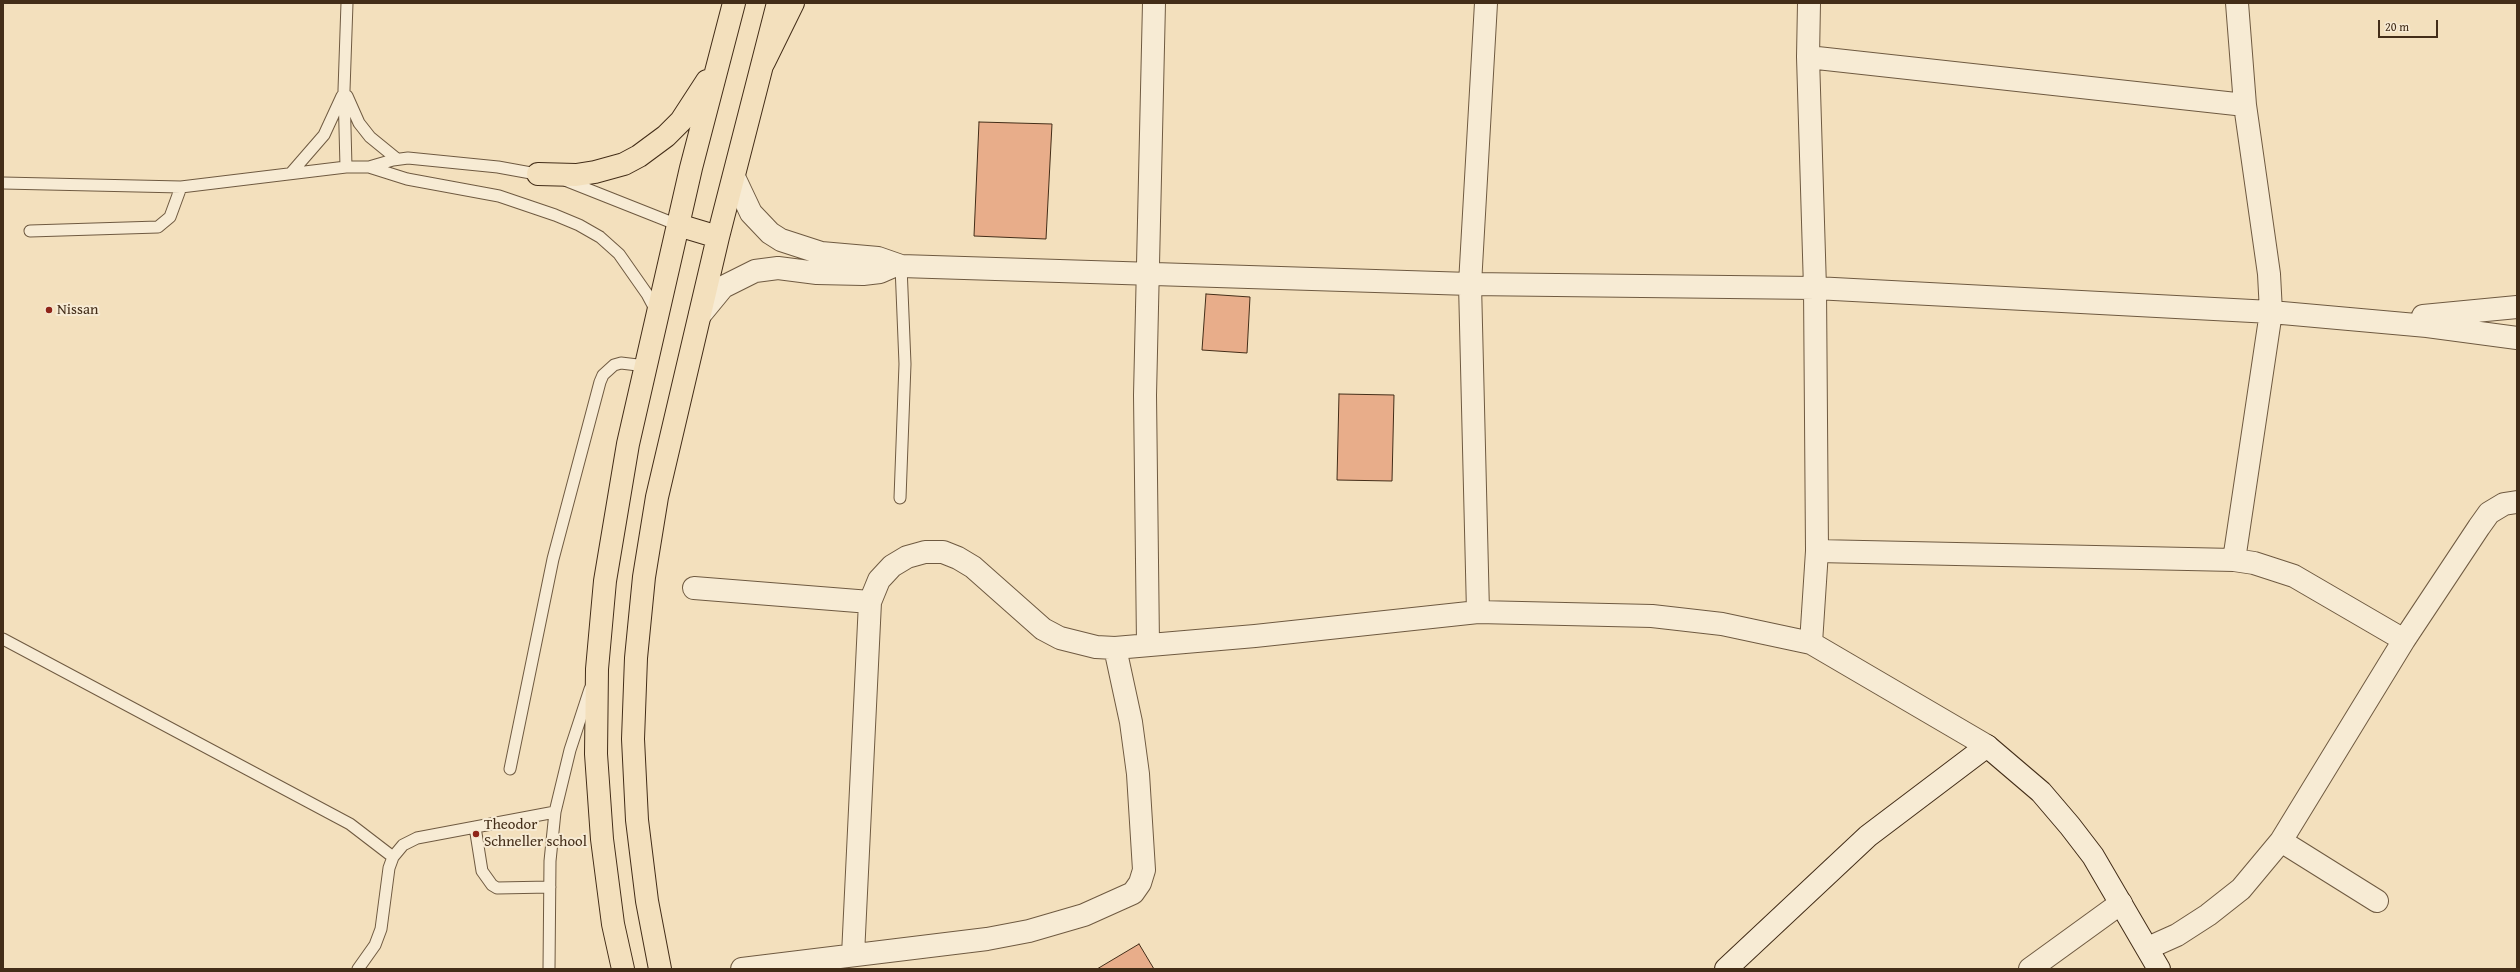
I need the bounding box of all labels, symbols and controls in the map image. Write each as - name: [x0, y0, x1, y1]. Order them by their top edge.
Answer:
- scale bar: [2380, 12, 2440, 38]
- text: 20 m: [2385, 18, 2409, 35]
- place label: Nissan: [57, 301, 98, 319]
- marker: Nissan: [44, 305, 54, 315]
- place label: Theodor Schneller school: [484, 816, 587, 851]
- marker: Theodor Schneller school: [471, 829, 481, 839]

